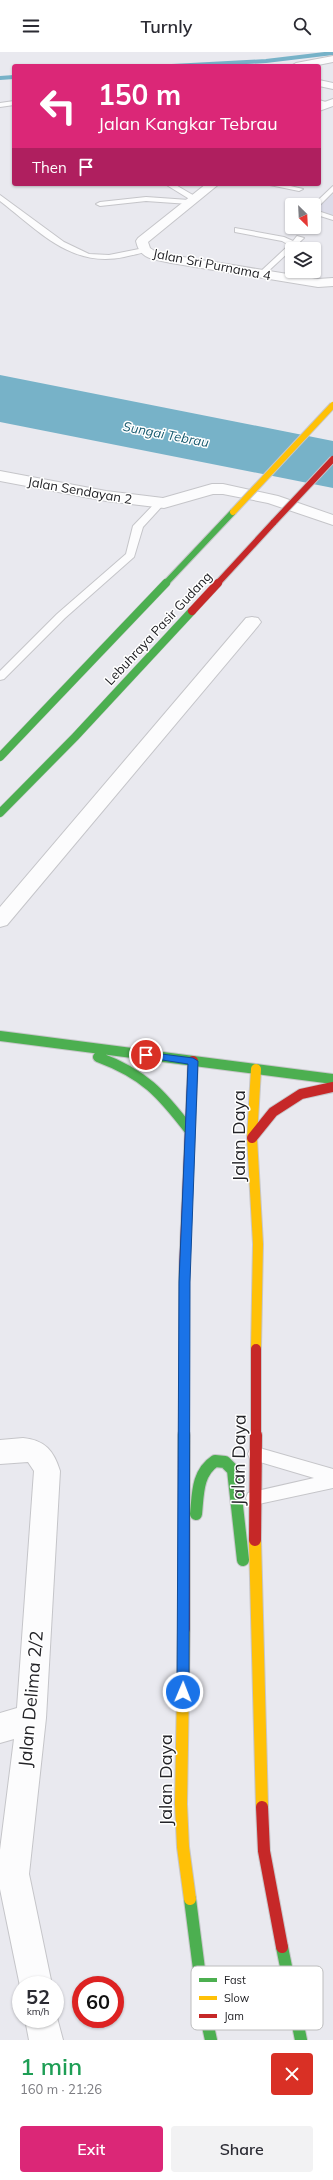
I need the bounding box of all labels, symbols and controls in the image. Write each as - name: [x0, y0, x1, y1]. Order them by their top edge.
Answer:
- icon: menu: [20, 15, 42, 37]
- text: Turnly: [141, 15, 192, 38]
- icon: search: [291, 15, 313, 37]
- text: 150 m: [98, 77, 181, 112]
- icon: left: [32, 80, 84, 132]
- text: Jalan Kangkar Tebrau: [98, 112, 278, 135]
- icon: arrive: [75, 156, 97, 178]
- text: Then: [32, 158, 67, 177]
- north arrow: [285, 198, 321, 234]
- map controls: [285, 198, 321, 278]
- button: layers: [285, 242, 321, 278]
- street label: Jalan Sri Purnama 4: [152, 245, 272, 283]
- water label: Sungai Tebrau: [122, 418, 210, 450]
- street label: Jalan Sendayan 2: [27, 473, 134, 507]
- street label: Lebuhraya Pasir Gudang: [101, 568, 215, 688]
- pin: [129, 1038, 163, 1072]
- icon: arrive: [135, 1044, 157, 1066]
- street label: Jalan Daya: [227, 1090, 250, 1182]
- street label: Jalan Daya: [226, 1414, 251, 1506]
- street label: Jalan Delima 2/2: [13, 1630, 48, 1768]
- position arrow: [162, 1671, 204, 1713]
- street label: Jalan Daya: [154, 1734, 177, 1826]
- legend: [191, 1966, 323, 2030]
- text: Fast: [224, 1973, 246, 1987]
- speed limit sign: 60: [72, 1976, 124, 2028]
- text: 52: [26, 1984, 50, 2009]
- text: Slow: [224, 1991, 250, 2005]
- text: km/h: [27, 2005, 49, 2018]
- text: Jam: [224, 2009, 244, 2023]
- text: 1 min: [20, 2051, 82, 2081]
- button: close: [271, 2053, 313, 2095]
- text: 160 m · 21:26: [20, 2081, 102, 2097]
- button: Exit: [20, 2126, 163, 2172]
- button: Share: [171, 2126, 313, 2172]

